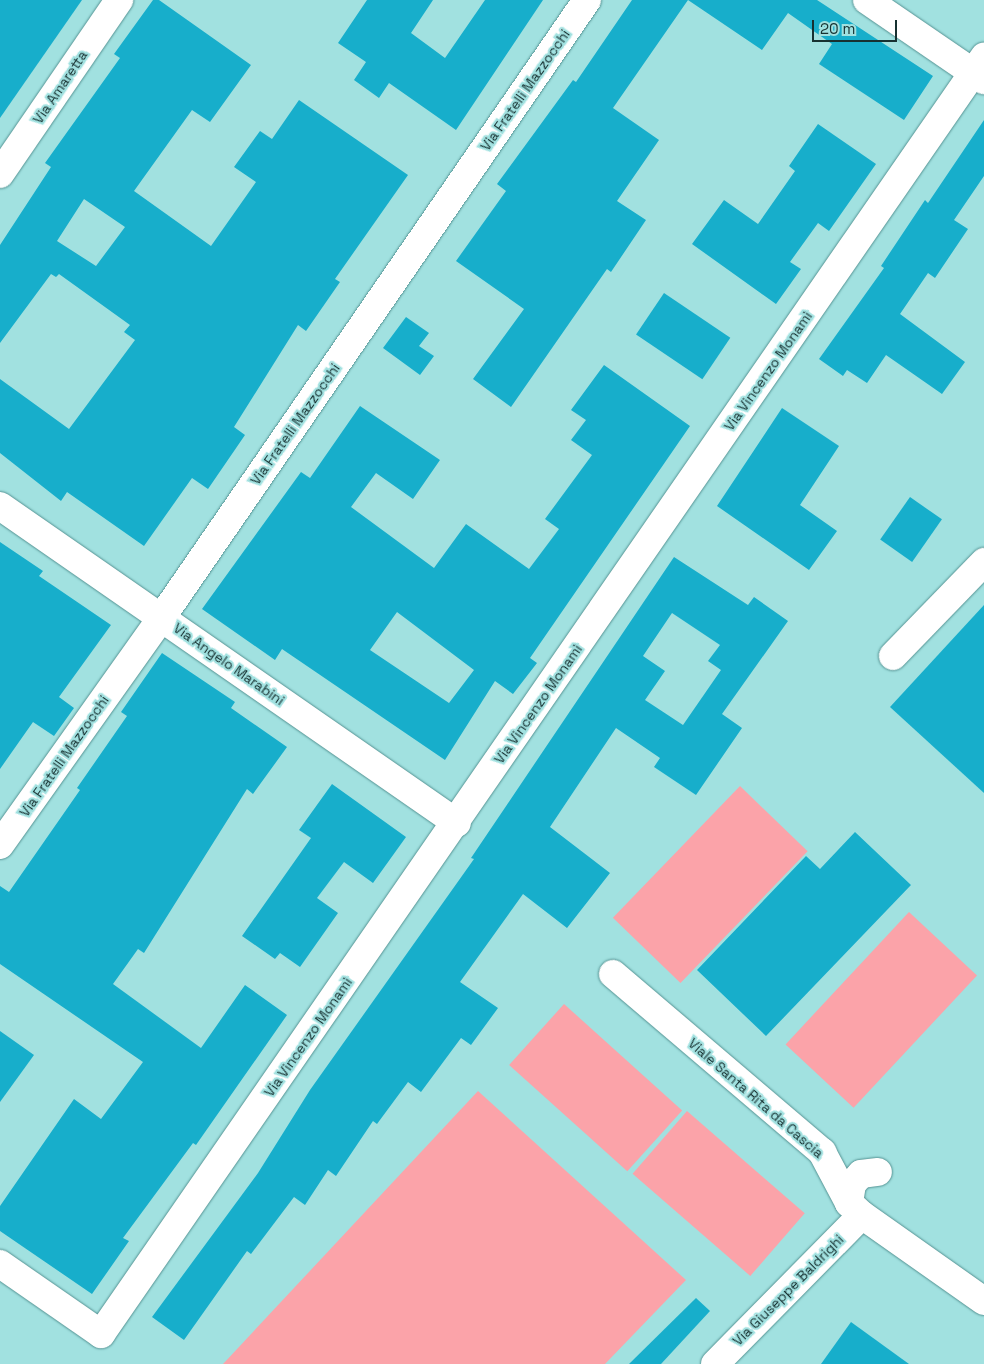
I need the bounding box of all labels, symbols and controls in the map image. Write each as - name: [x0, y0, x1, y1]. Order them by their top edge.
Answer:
- scale bar: [814, 10, 899, 42]
- text: 20 m: [820, 19, 855, 38]
- street label: Via Fratelli Mazzocchi: [477, 26, 573, 154]
- street label: Via Amaretta: [29, 47, 91, 127]
- street label: Via Vincenzo Monamì: [720, 308, 816, 434]
- street label: Via Fratelli Mazzocchi: [247, 360, 343, 488]
- street label: Via Angelo Marabini: [170, 619, 288, 709]
- street label: Via Vincenzo Monamì: [490, 641, 586, 767]
- street label: Via Fratelli Mazzocchi: [16, 692, 112, 820]
- street label: Via Vincenzo Monamì: [260, 974, 356, 1100]
- street label: Viale Santa Rita da Cascia: [685, 1035, 827, 1161]
- street label: Via Giuseppe Baldrighi: [729, 1231, 847, 1349]

